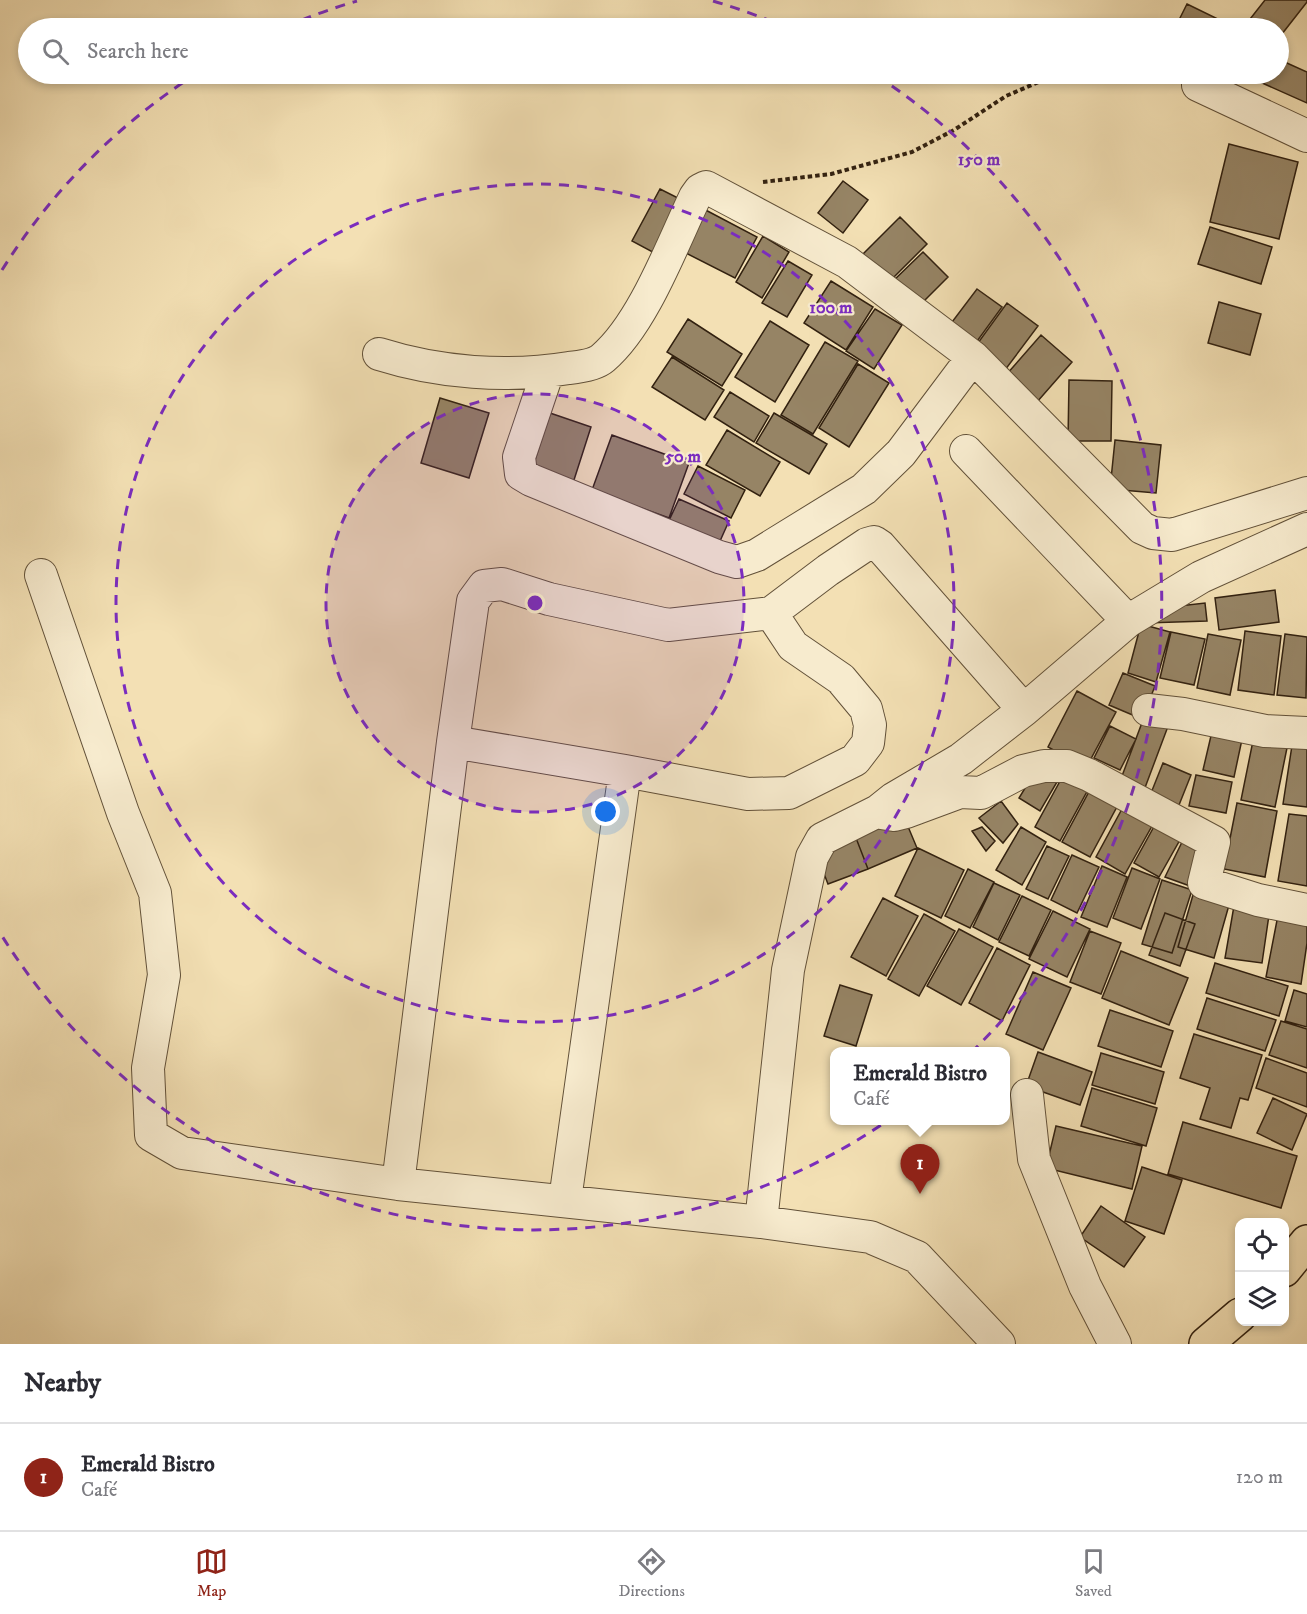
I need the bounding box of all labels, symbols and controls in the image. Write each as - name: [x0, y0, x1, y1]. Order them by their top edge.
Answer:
- search box: [18, 18, 1289, 84]
- icon: search: [39, 35, 72, 68]
- text: Search here: [87, 38, 189, 65]
- text: 150 m: [958, 149, 1001, 171]
- text: 100 m: [809, 297, 853, 319]
- text: 50 m: [664, 446, 701, 468]
- centre of rings: [525, 593, 545, 613]
- your location: [591, 797, 620, 826]
- popup: [830, 1047, 1010, 1125]
- text: Emerald Bistro: [853, 1060, 987, 1087]
- text: Café: [853, 1087, 890, 1112]
- pin: 1: [900, 1144, 940, 1194]
- map controls: [1235, 1218, 1289, 1326]
- button: locate: [1235, 1218, 1289, 1272]
- button: layers: [1235, 1272, 1289, 1326]
- text: Nearby: [24, 1367, 101, 1400]
- text: Emerald Bistro: [81, 1451, 215, 1478]
- text: 1: [40, 1465, 47, 1490]
- text: 120 m: [1236, 1465, 1283, 1490]
- text: Café: [81, 1478, 117, 1503]
- tab: Map: [195, 1545, 228, 1601]
- tab: Directions: [618, 1545, 685, 1601]
- tab: Saved: [1075, 1545, 1112, 1601]

